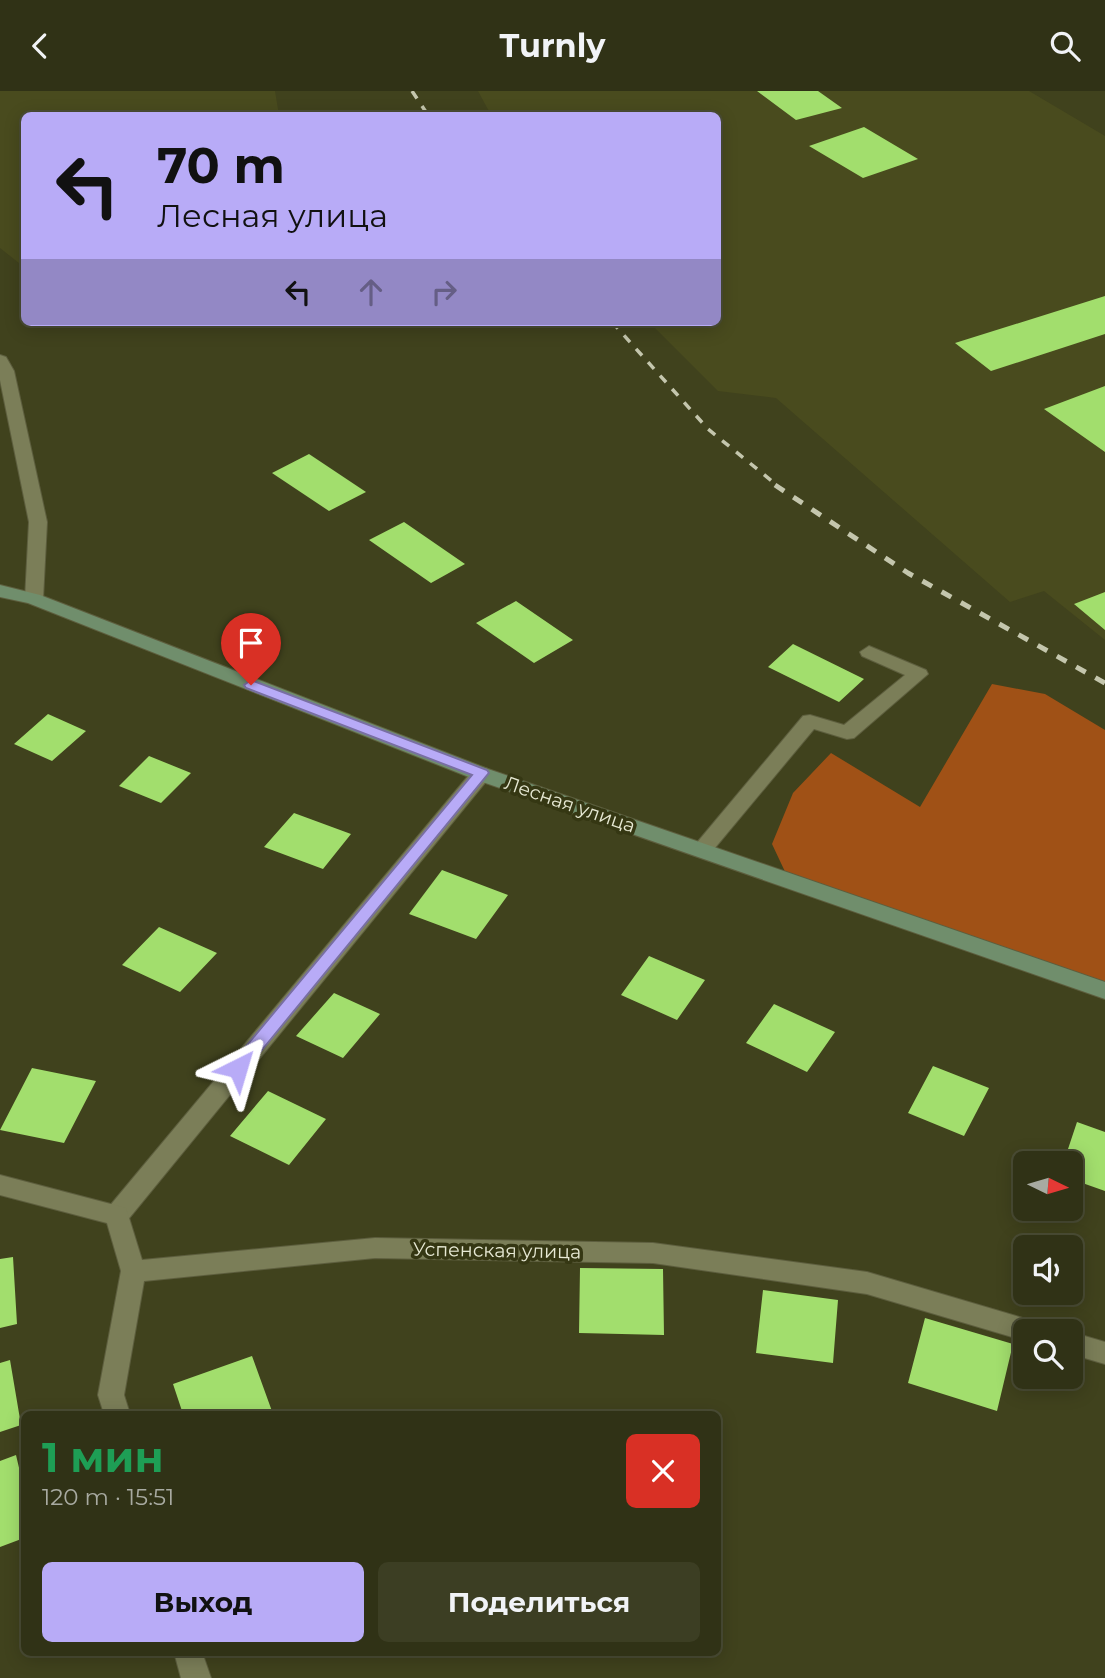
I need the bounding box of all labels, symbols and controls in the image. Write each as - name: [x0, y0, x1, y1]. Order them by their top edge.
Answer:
- text: Turnly: [500, 26, 605, 65]
- icon: back: [21, 27, 59, 65]
- icon: search: [1046, 27, 1084, 65]
- text: 70 m: [157, 136, 285, 195]
- icon: left: [42, 140, 133, 231]
- text: Лесная улица: [157, 196, 388, 235]
- icon: left: [279, 273, 317, 311]
- icon: ahead: [352, 273, 390, 311]
- icon: right: [425, 273, 463, 311]
- pin: [221, 613, 281, 685]
- icon: arrive: [232, 624, 270, 662]
- street label: Лесная улица: [501, 771, 638, 838]
- position arrow: [201, 1031, 275, 1105]
- north arrow: [1013, 1151, 1083, 1221]
- map controls: [1013, 1151, 1083, 1389]
- button: sound: [1013, 1235, 1083, 1305]
- street label: Успенская улица: [413, 1238, 581, 1263]
- button: search: [1013, 1319, 1083, 1389]
- text: 1 мин: [42, 1431, 164, 1483]
- button: close: [626, 1434, 700, 1508]
- text: 120 m · 15:51: [42, 1483, 174, 1511]
- button: Выход: [42, 1562, 364, 1642]
- button: Поделиться: [378, 1562, 700, 1642]

